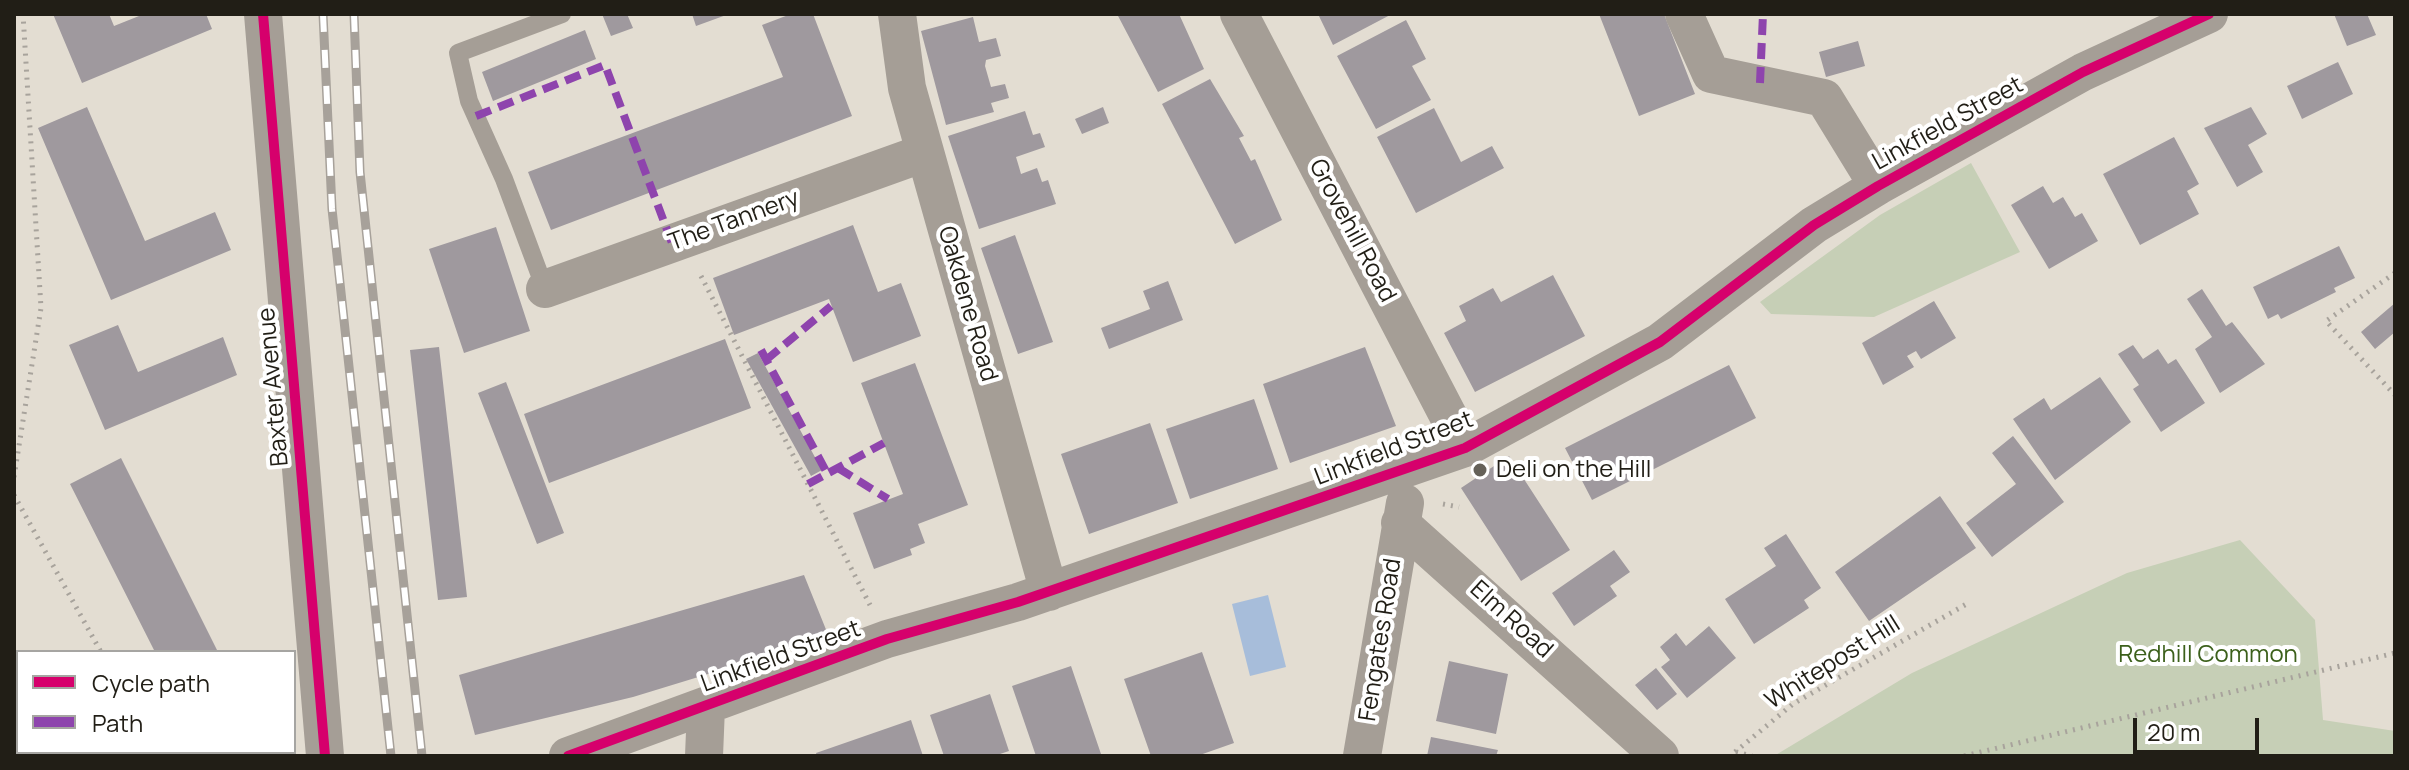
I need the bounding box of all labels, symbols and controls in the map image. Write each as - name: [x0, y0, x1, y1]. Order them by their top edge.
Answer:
- street label: Linkfield Street: [1868, 71, 2028, 177]
- street label: Grovehill Road: [1302, 155, 1402, 307]
- street label: The Tannery: [665, 184, 803, 258]
- street label: Oakdene Road: [931, 223, 1003, 385]
- street label: Baxter Avenue: [253, 306, 295, 468]
- street label: Linkfield Street: [1311, 406, 1477, 492]
- place label: Deli on the Hill: [1496, 456, 1651, 484]
- marker: Deli on the Hill: [1471, 461, 1489, 479]
- street label: Fengates Road: [1354, 556, 1408, 724]
- street label: Elm Road: [1464, 575, 1558, 665]
- street label: Whitepost Hill: [1760, 610, 1906, 716]
- street label: Linkfield Street: [697, 615, 865, 699]
- park label: Redhill Common: [2118, 641, 2298, 669]
- legend: [16, 650, 296, 754]
- text: Cycle path: [92, 666, 210, 699]
- scale bar: [2137, 702, 2263, 752]
- text: Path: [92, 706, 143, 739]
- text: 20 m: [2147, 715, 2200, 748]

